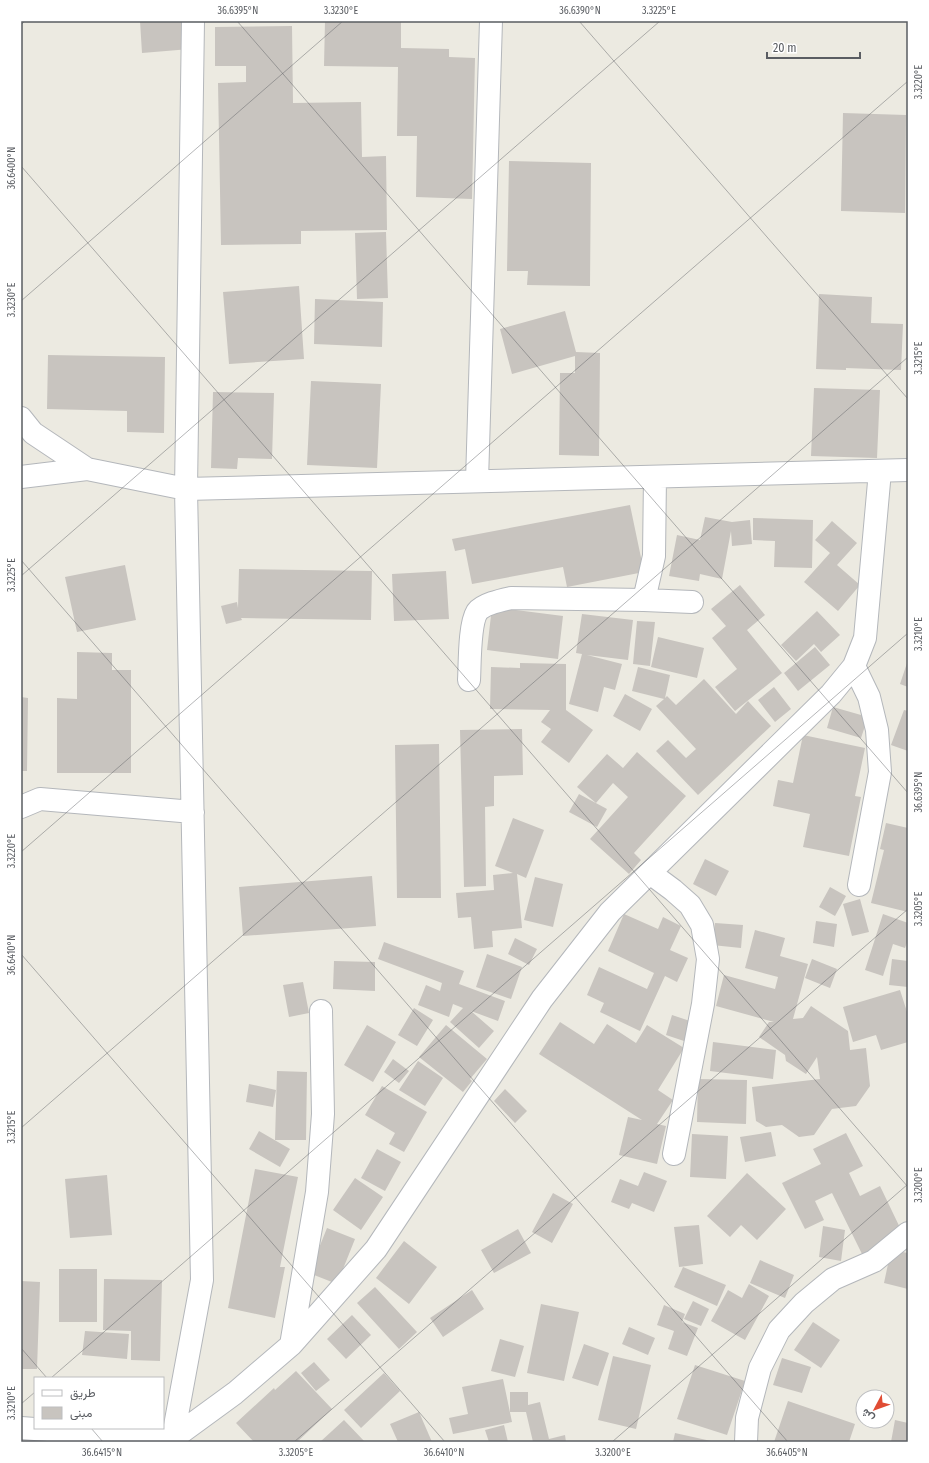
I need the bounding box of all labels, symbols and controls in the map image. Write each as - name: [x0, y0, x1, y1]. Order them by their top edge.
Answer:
- text: 36.6395°N: [218, 5, 258, 17]
- text: 3.3230°E: [324, 5, 359, 17]
- text: 36.6390°N: [559, 5, 601, 17]
- text: 3.3225°E: [642, 5, 676, 17]
- scale bar: [767, 34, 860, 60]
- text: 20 m: [773, 41, 797, 55]
- text: 3.3220°E: [913, 64, 925, 99]
- text: 36.6400°N: [6, 147, 18, 189]
- text: 3.3230°E: [6, 282, 18, 317]
- text: 3.3215°E: [913, 341, 925, 375]
- text: 3.3225°E: [6, 558, 18, 592]
- text: 3.3210°E: [913, 617, 925, 651]
- text: 36.6395°N: [913, 772, 925, 812]
- text: 3.3220°E: [6, 833, 18, 868]
- text: 3.3205°E: [913, 891, 925, 926]
- text: 36.6410°N: [6, 935, 18, 975]
- text: 3.3215°E: [6, 1110, 18, 1144]
- text: 3.3200°E: [913, 1167, 925, 1203]
- legend: [34, 1377, 164, 1429]
- text: 3.3210°E: [6, 1386, 18, 1420]
- text: طريق: [70, 1386, 96, 1401]
- north arrow: [855, 1389, 895, 1429]
- text: مبنى: [70, 1406, 92, 1421]
- text: ش: [859, 1406, 877, 1424]
- text: 36.6415°N: [82, 1447, 122, 1459]
- text: 3.3205°E: [279, 1447, 314, 1459]
- text: 36.6410°N: [424, 1447, 464, 1459]
- text: 3.3200°E: [595, 1447, 631, 1459]
- text: 36.6405°N: [766, 1447, 808, 1459]

